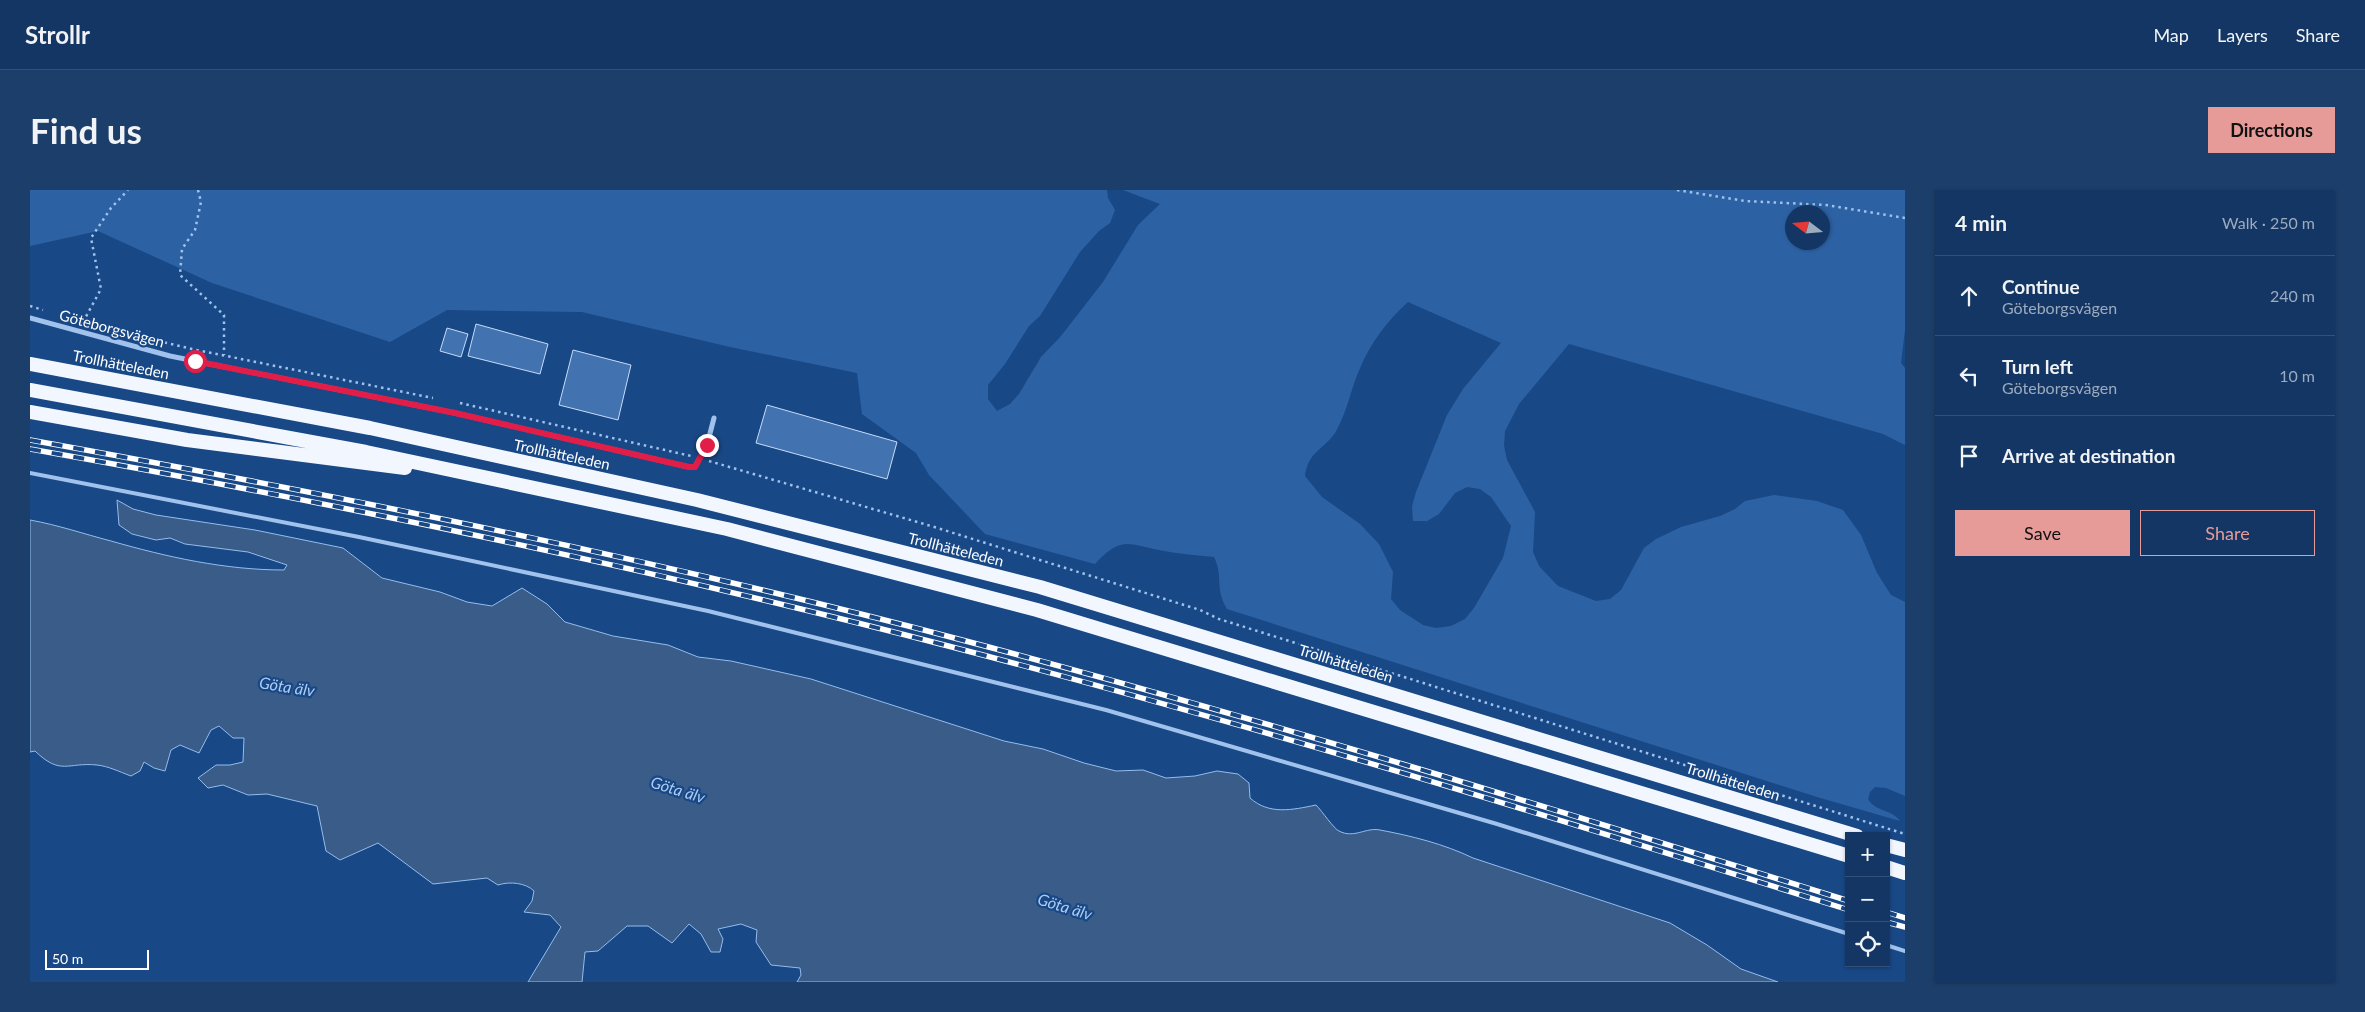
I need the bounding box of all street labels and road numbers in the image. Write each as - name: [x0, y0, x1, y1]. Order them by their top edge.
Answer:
- street label: Göteborgsvägen: [58, 305, 166, 351]
- street label: Trollhätteleden: [71, 346, 171, 382]
- street label: Trollhätteleden: [512, 435, 612, 473]
- street label: Trollhätteleden: [906, 528, 1006, 570]
- street label: Trollhätteleden: [1297, 640, 1395, 686]
- street label: Trollhätteleden: [1684, 758, 1782, 804]

